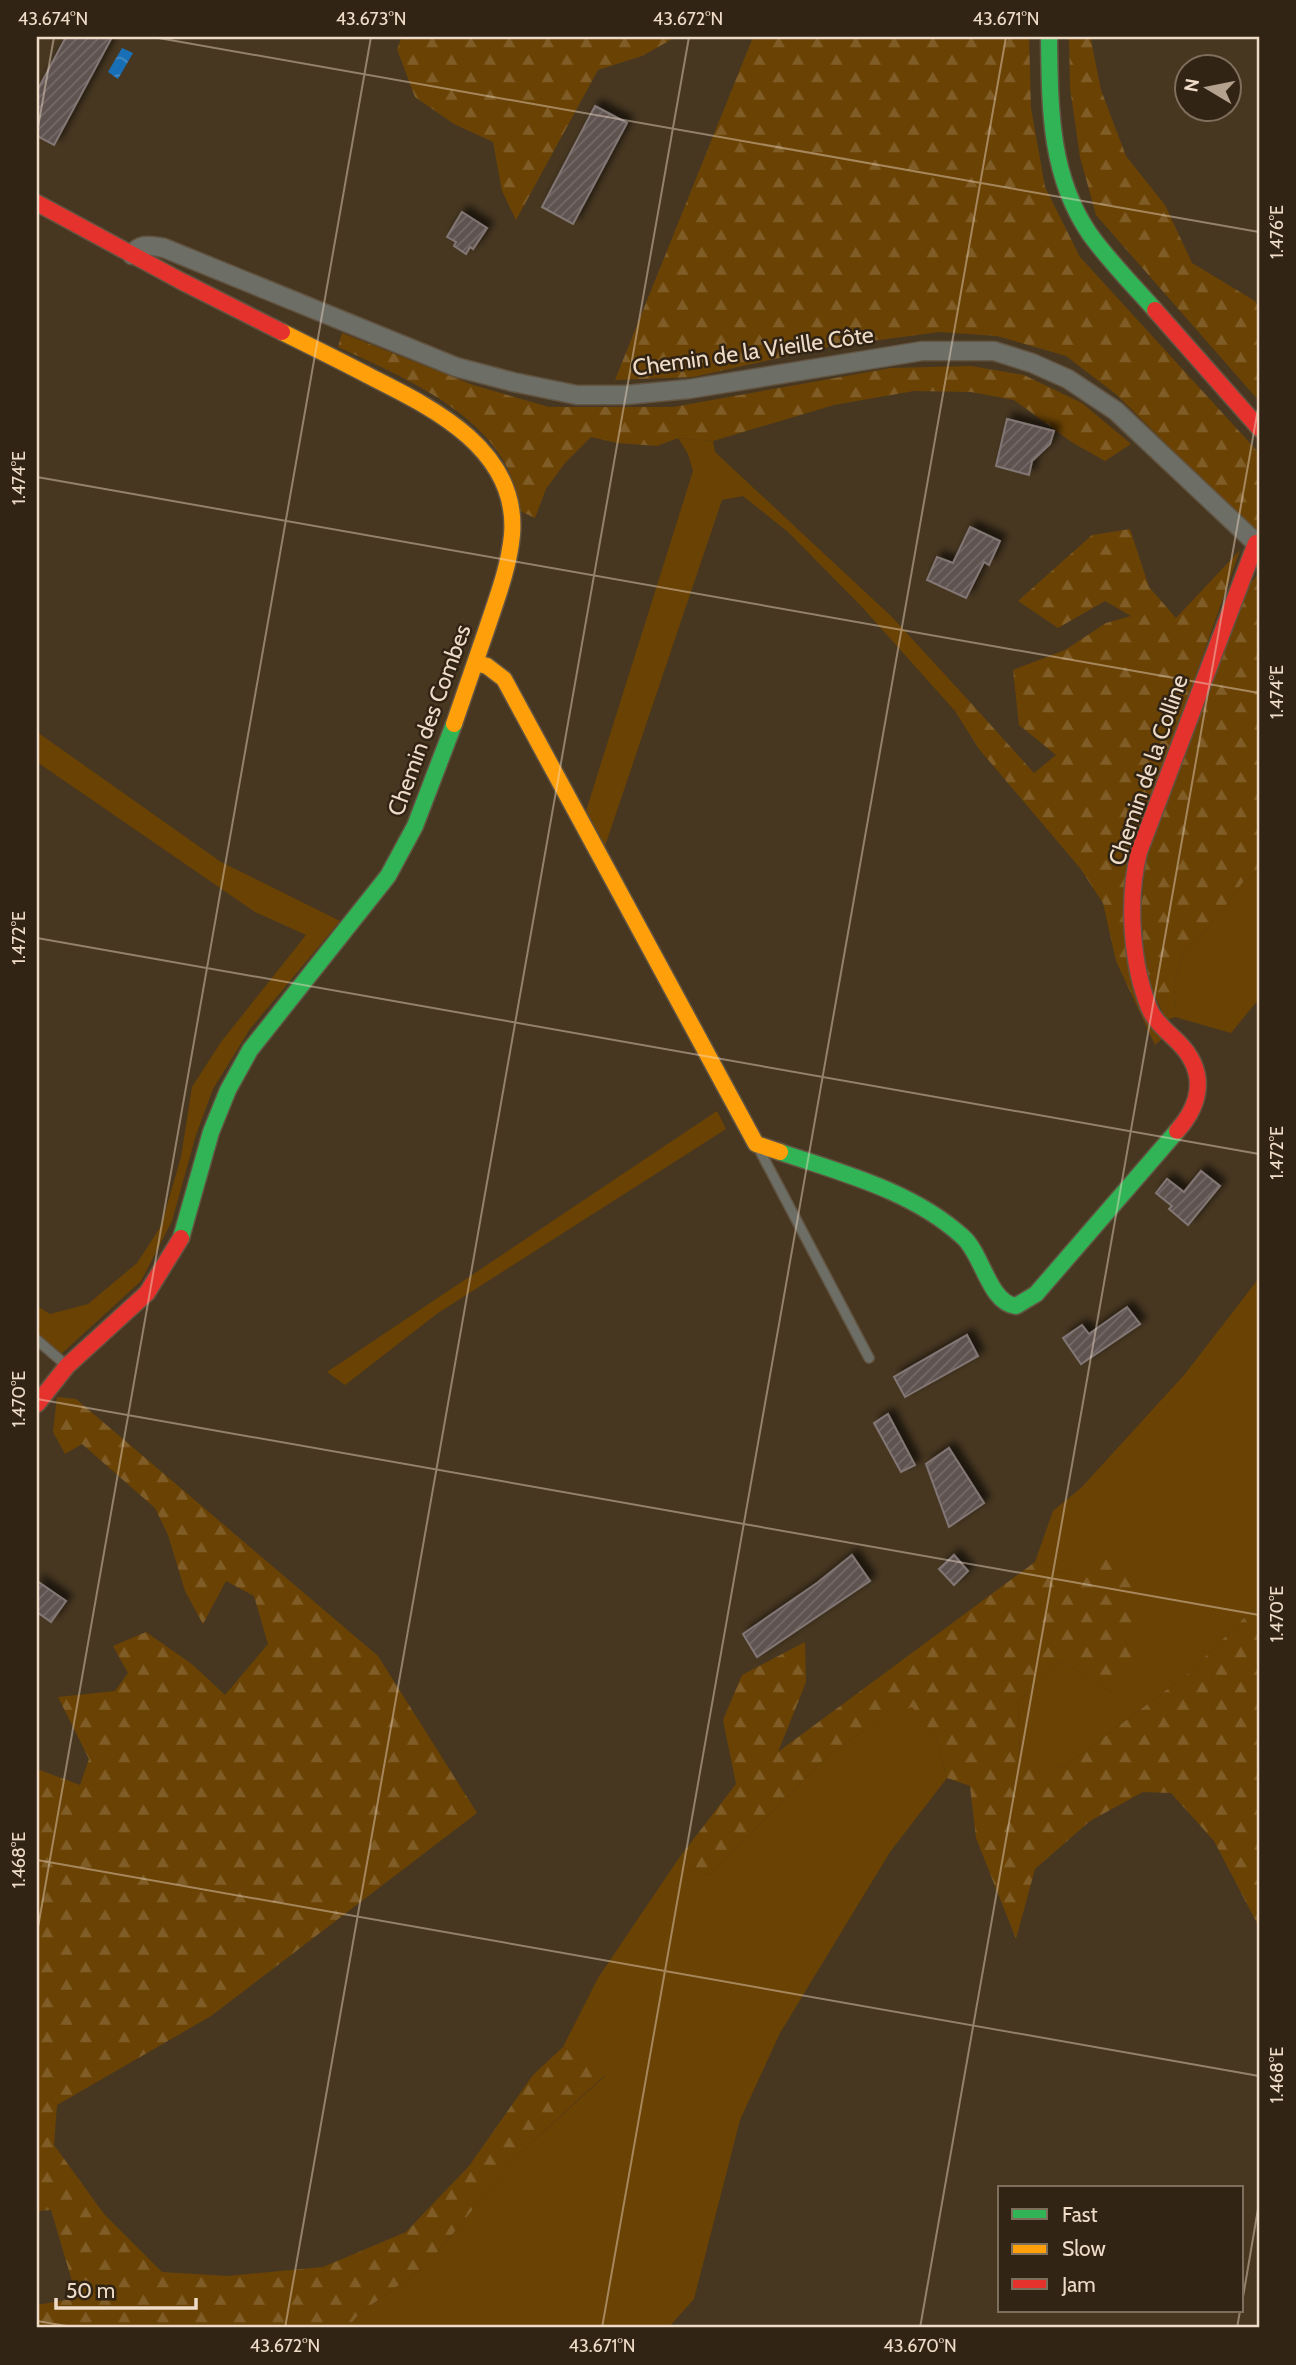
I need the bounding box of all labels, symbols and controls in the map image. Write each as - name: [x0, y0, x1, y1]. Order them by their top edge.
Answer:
- text: 43.674°N: [18, 8, 88, 30]
- text: 43.673°N: [336, 8, 406, 30]
- text: 43.672°N: [653, 8, 723, 30]
- text: 43.671°N: [973, 8, 1039, 30]
- north arrow: [1174, 52, 1244, 122]
- text: N: [1179, 77, 1204, 94]
- text: 1.476°E: [1266, 205, 1288, 259]
- street label: Chemin de la Vieille Côte: [631, 320, 875, 382]
- text: 1.474°E: [8, 451, 30, 505]
- street label: Chemin des Combes: [381, 621, 477, 819]
- text: 1.474°E: [1266, 665, 1288, 719]
- street label: Chemin de la Colline: [1102, 671, 1194, 869]
- text: 1.472°E: [8, 911, 30, 965]
- text: 1.472°E: [1266, 1126, 1288, 1180]
- text: 1.470°E: [8, 1371, 30, 1427]
- text: 1.470°E: [1266, 1586, 1288, 1642]
- text: 1.468°E: [8, 1832, 30, 1888]
- text: 1.468°E: [1266, 2047, 1288, 2103]
- legend: [998, 2186, 1244, 2312]
- text: Fast: [1062, 2202, 1098, 2227]
- text: Slow: [1062, 2236, 1106, 2261]
- scale bar: [56, 2267, 196, 2311]
- text: Jam: [1061, 2272, 1096, 2297]
- text: 50 m: [66, 2278, 115, 2303]
- text: 43.672°N: [250, 2335, 320, 2357]
- text: 43.671°N: [569, 2335, 635, 2357]
- text: 43.670°N: [883, 2335, 957, 2357]

